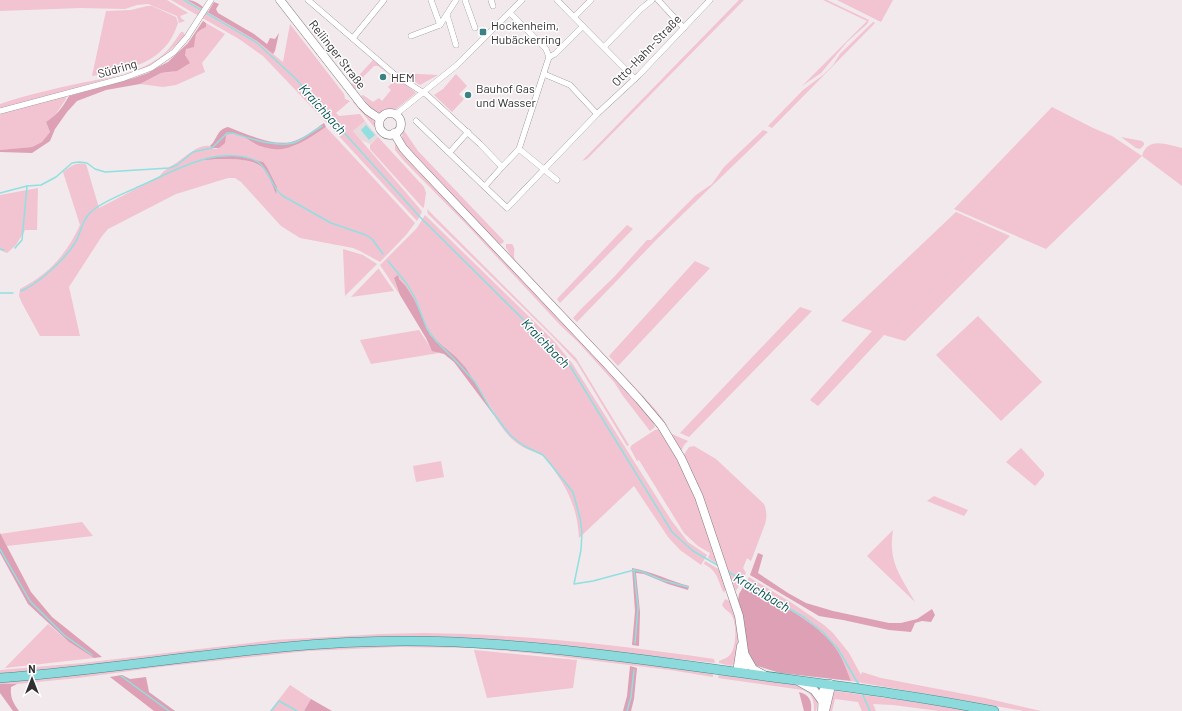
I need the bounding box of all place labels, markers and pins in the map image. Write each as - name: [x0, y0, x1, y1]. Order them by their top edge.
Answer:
- place label: Hockenheim, Hubäckerring: [491, 18, 561, 46]
- marker: Hockenheim, Hubäckerring: [478, 27, 488, 37]
- place label: HEM: [391, 70, 415, 84]
- marker: HEM: [378, 72, 388, 82]
- place label: Bauhof Gas und Wasser: [476, 81, 537, 109]
- marker: Bauhof Gas und Wasser: [463, 90, 473, 100]

